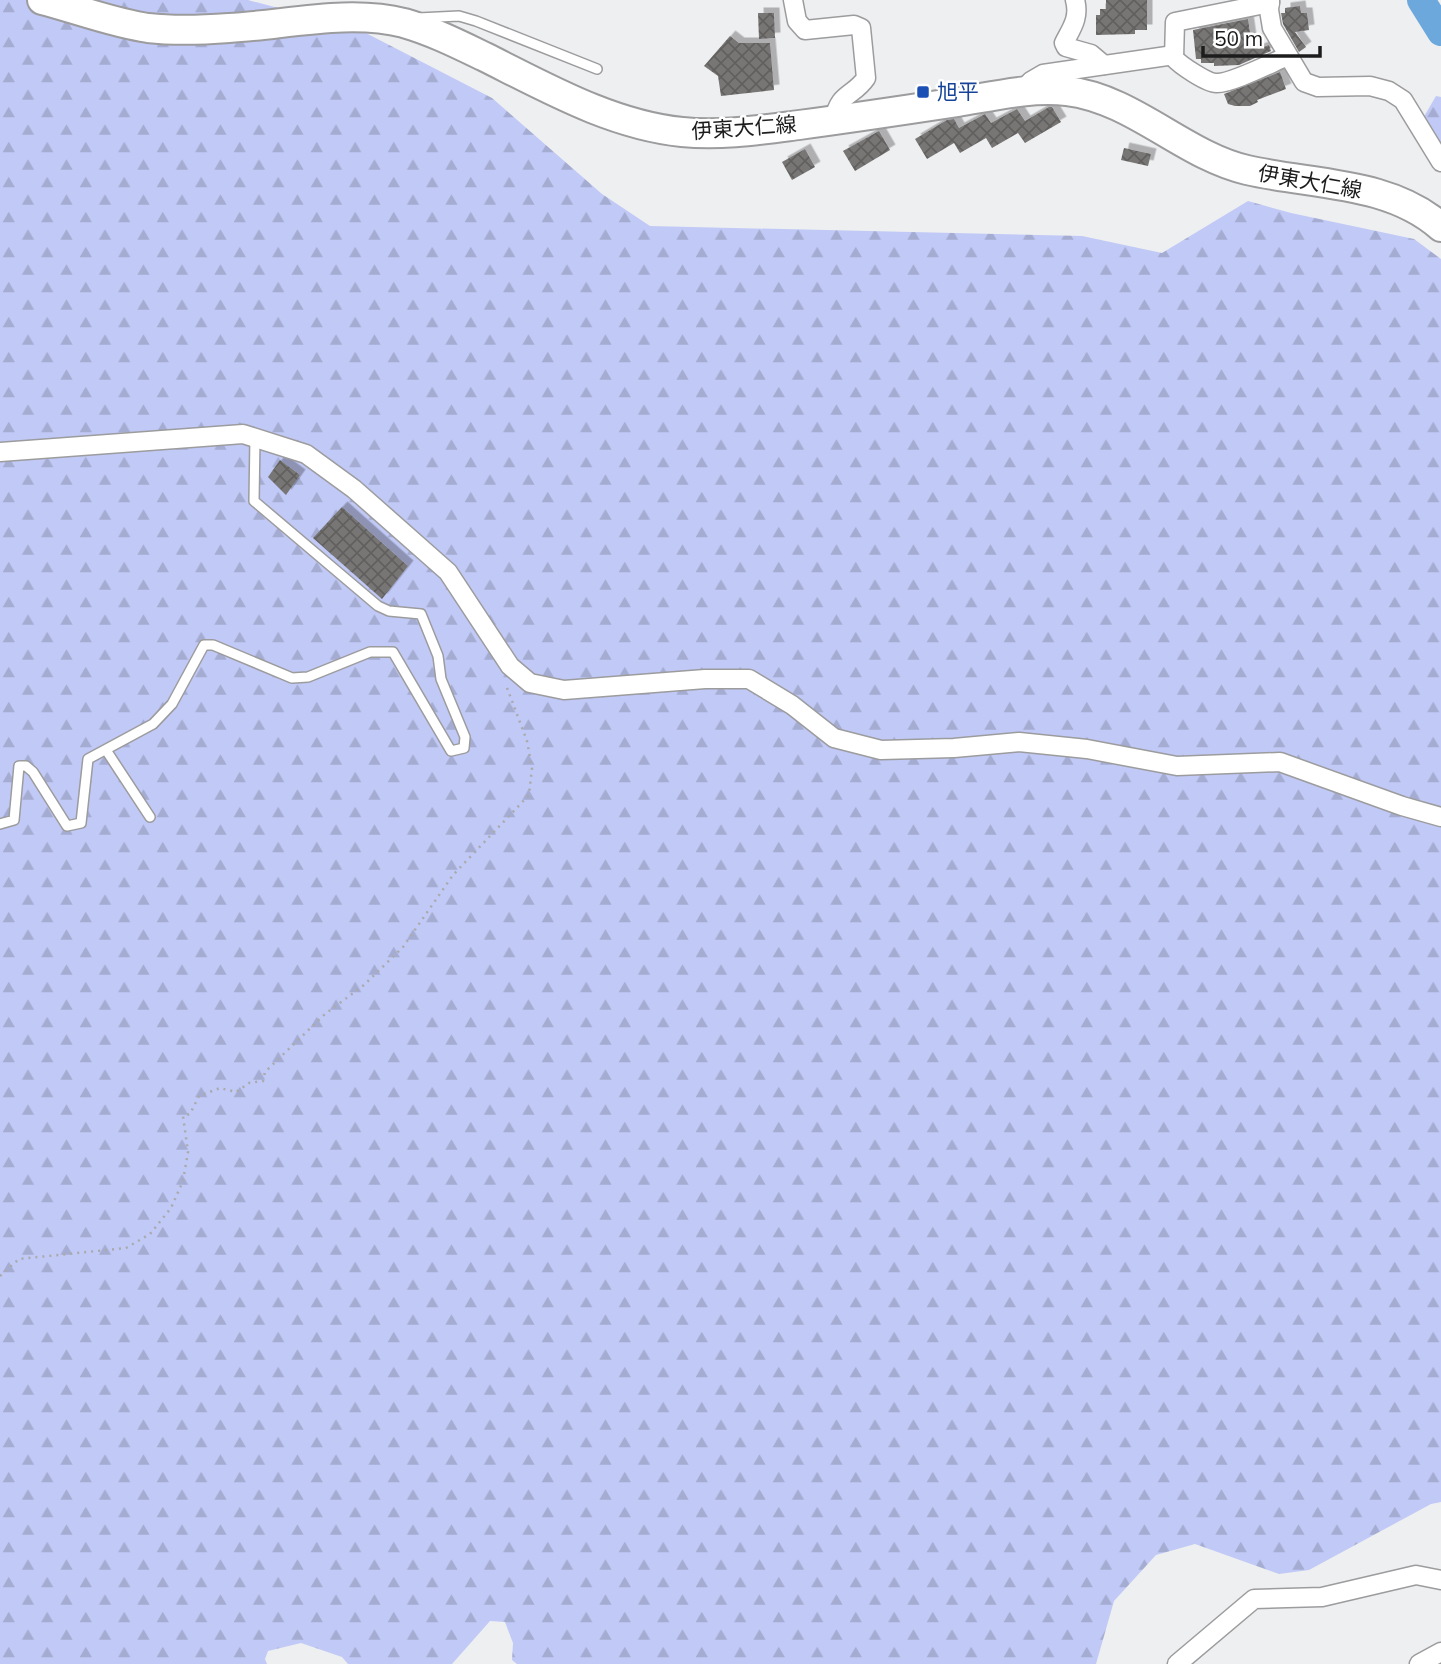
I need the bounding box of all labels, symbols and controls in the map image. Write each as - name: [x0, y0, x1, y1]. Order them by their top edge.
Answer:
- scale bar: [1203, 14, 1320, 58]
- text: 50 m: [1214, 25, 1263, 51]
- place label: 旭平: [937, 78, 979, 104]
- marker: 旭平: [915, 84, 931, 100]
- street label: 伊東大仁線: [691, 110, 797, 144]
- street label: 伊東大仁線: [1256, 159, 1364, 203]

